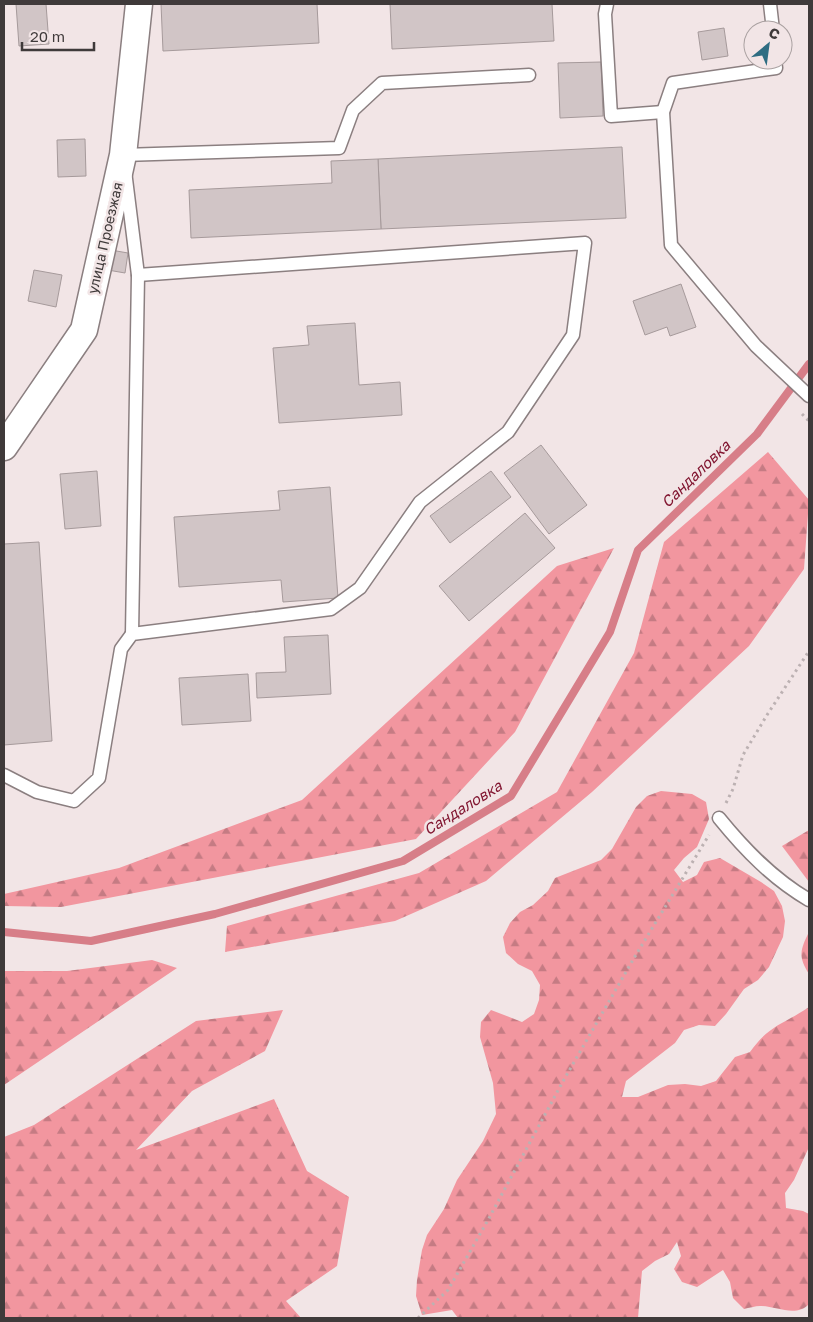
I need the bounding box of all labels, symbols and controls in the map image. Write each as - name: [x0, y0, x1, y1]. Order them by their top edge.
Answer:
- scale bar: [22, 20, 95, 52]
- north arrow: [743, 20, 793, 70]
- text: С: [766, 23, 783, 43]
- text: 20 m: [30, 27, 65, 45]
- street label: улица Проезжая: [83, 180, 126, 295]
- water label: Сандаловка: [657, 436, 734, 511]
- water label: Сандаловка: [420, 776, 505, 838]

